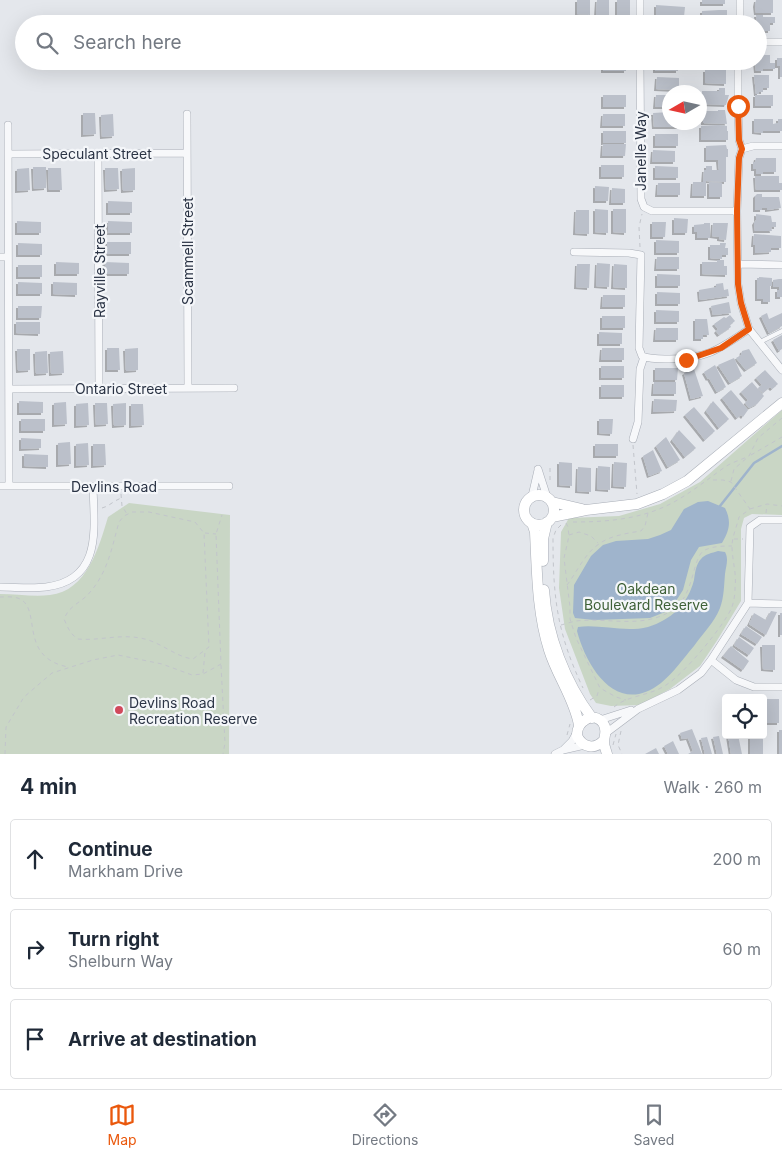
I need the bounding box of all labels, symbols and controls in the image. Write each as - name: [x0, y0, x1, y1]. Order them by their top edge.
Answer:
- search box: [15, 15, 767, 70]
- icon: search: [33, 29, 61, 57]
- text: Search here: [73, 31, 182, 54]
- north arrow: [662, 85, 707, 130]
- route start: [727, 95, 750, 118]
- street label: Janelle Way: [632, 111, 649, 191]
- street label: Speculant Street: [42, 145, 152, 162]
- street label: Scammell Street: [179, 197, 196, 305]
- street label: Rayville Street: [91, 224, 108, 318]
- route end: [675, 349, 698, 372]
- street label: Ontario Street: [75, 380, 168, 397]
- street label: Devlins Road: [71, 478, 157, 495]
- park label: Oakdean Boulevard Reserve: [584, 580, 708, 613]
- place label: Devlins Road Recreation Reserve: [129, 694, 258, 727]
- map controls: [722, 694, 767, 739]
- button: locate: [722, 694, 767, 739]
- marker: Devlins Road Recreation Reserve: [113, 704, 125, 716]
- text: 4 min: [20, 774, 77, 799]
- text: Walk · 260 m: [664, 777, 762, 797]
- text: Continue: [68, 838, 153, 861]
- icon: ahead: [21, 845, 49, 873]
- text: 200 m: [713, 849, 761, 869]
- text: Markham Drive: [68, 861, 183, 881]
- text: Turn right: [68, 928, 159, 951]
- icon: right: [21, 935, 49, 963]
- text: 60 m: [722, 939, 761, 959]
- text: Shelburn Way: [68, 951, 173, 971]
- icon: arrive: [21, 1025, 49, 1053]
- text: Arrive at destination: [68, 1028, 257, 1051]
- tab: Map: [108, 1101, 137, 1148]
- tab: Directions: [352, 1101, 418, 1148]
- tab: Saved: [633, 1101, 674, 1148]

